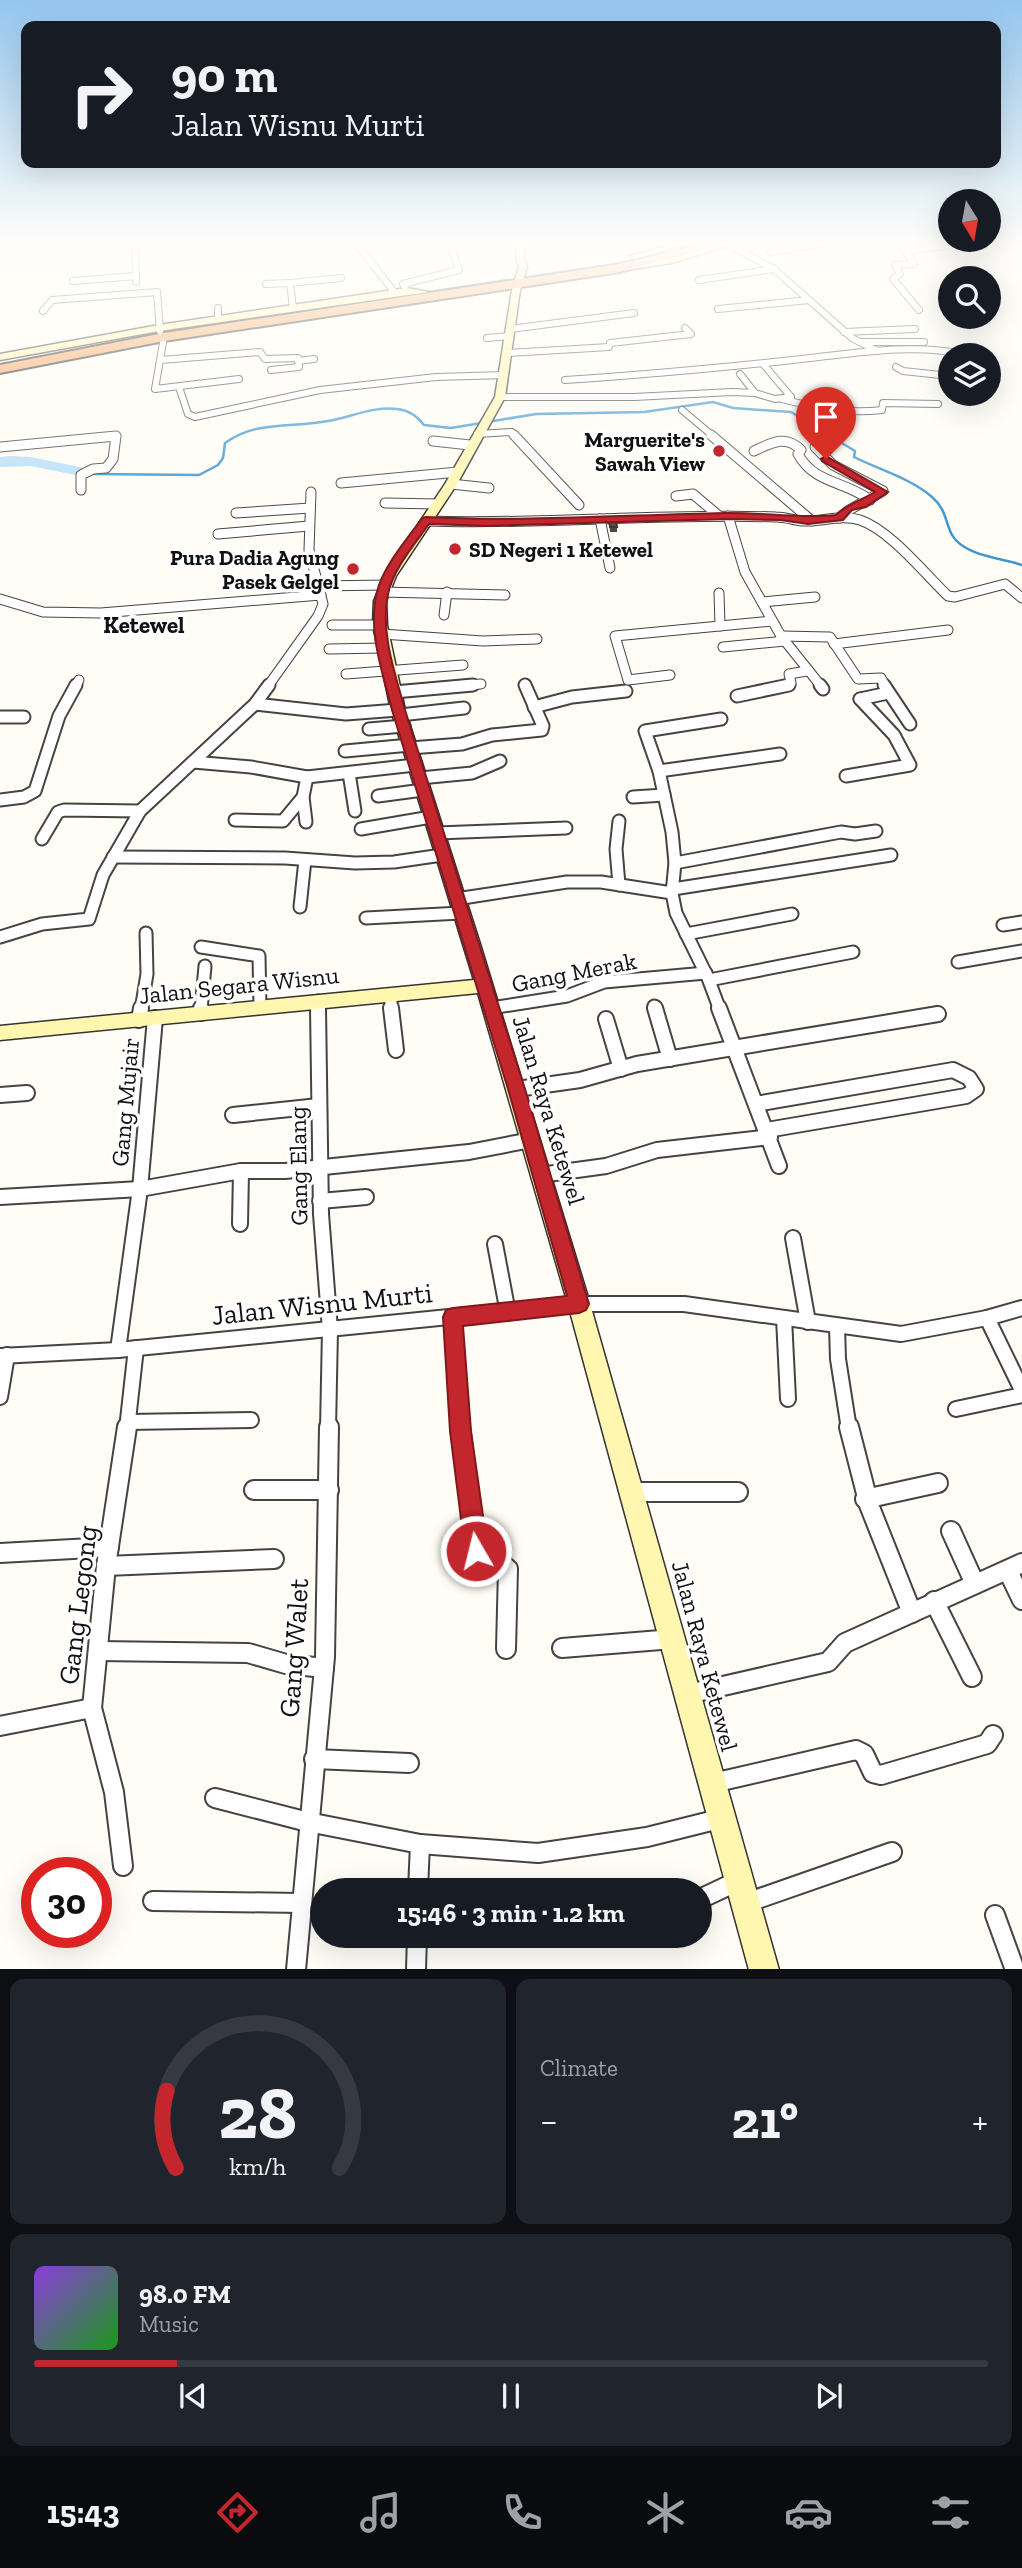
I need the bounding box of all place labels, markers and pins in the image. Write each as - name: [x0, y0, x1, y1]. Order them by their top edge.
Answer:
- pin: [796, 387, 856, 459]
- place label: Marguerite's Sawah View: [584, 427, 705, 476]
- marker: Marguerite's Sawah View: [711, 443, 727, 459]
- place label: SD Negeri 1 Ketewel: [469, 537, 653, 562]
- marker: SD Negeri 1 Ketewel: [447, 541, 463, 557]
- place label: Pura Dadia Agung Pasek Gelgel: [170, 545, 339, 594]
- marker: Pura Dadia Agung Pasek Gelgel: [345, 561, 361, 577]

